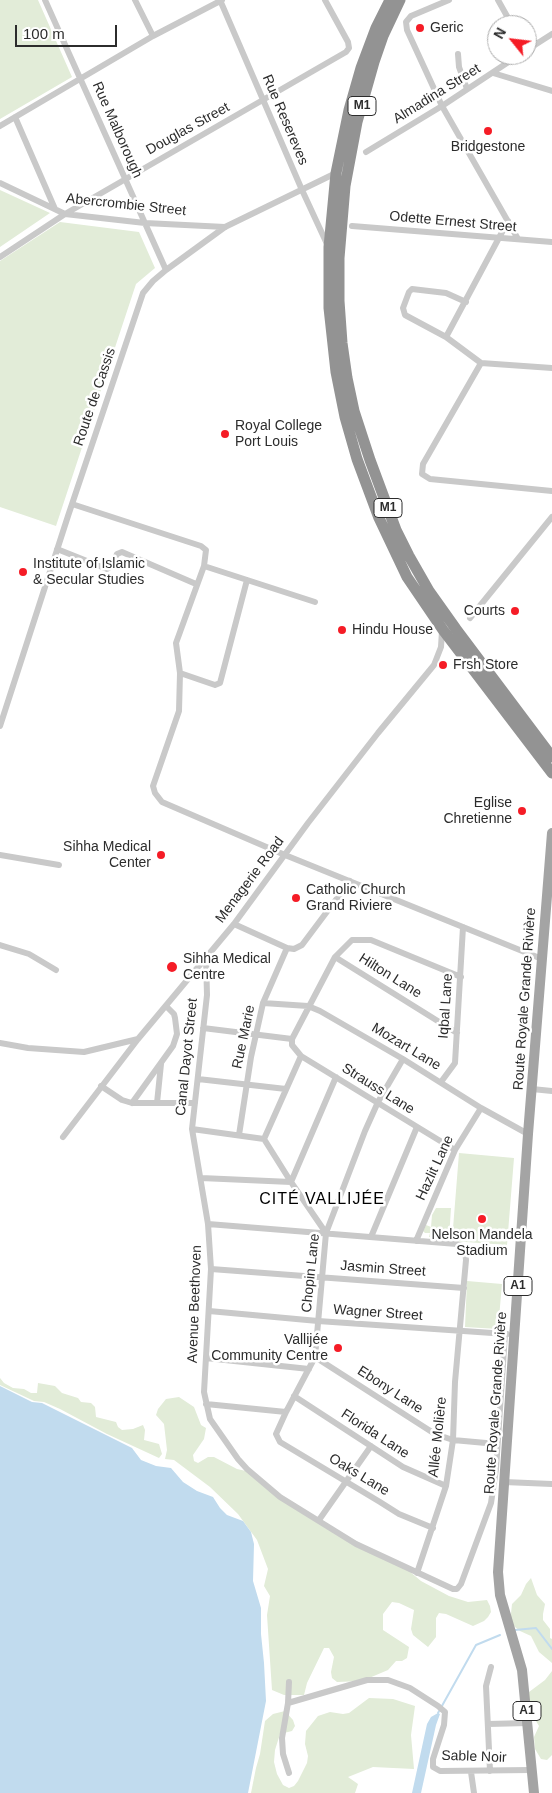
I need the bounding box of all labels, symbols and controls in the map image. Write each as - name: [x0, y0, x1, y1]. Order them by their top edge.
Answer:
- scale bar: [18, 15, 120, 47]
- north arrow: [487, 15, 537, 65]
- place label: Geric: [430, 20, 463, 36]
- marker: Geric: [414, 22, 426, 34]
- text: 100 m: [23, 25, 65, 42]
- text: N: [490, 25, 509, 42]
- street label: Almadina Street: [390, 60, 484, 128]
- street label: Rue Resereves: [258, 72, 312, 168]
- street label: Rue Malborough: [88, 79, 146, 181]
- road number: M1: [348, 96, 376, 115]
- street label: Douglas Street: [143, 99, 233, 159]
- marker: Bridgestone: [482, 125, 494, 137]
- place label: Bridgestone: [451, 139, 525, 155]
- street label: Abercrombie Street: [65, 190, 187, 220]
- street label: Odette Ernest Street: [389, 208, 517, 236]
- street label: Route de Cassis: [70, 346, 120, 448]
- place label: Royal College Port Louis: [235, 418, 322, 451]
- marker: Royal College Port Louis: [219, 428, 231, 440]
- road number: M1: [374, 498, 402, 518]
- place label: Institute of Islamic & Secular Studies: [33, 556, 145, 588]
- marker: Institute of Islamic & Secular Studies: [17, 566, 29, 578]
- place label: Courts: [464, 603, 505, 619]
- marker: Courts: [509, 605, 521, 617]
- place label: Hindu House: [352, 622, 433, 638]
- marker: Hindu House: [336, 624, 348, 636]
- place label: Frsh Store: [453, 657, 518, 673]
- marker: Frsh Store: [437, 659, 449, 671]
- place label: Eglise Chretienne: [444, 795, 512, 828]
- marker: Eglise Chretienne: [516, 805, 528, 817]
- street label: Menagerie Road: [212, 834, 288, 926]
- place label: Sihha Medical Center: [63, 839, 151, 872]
- marker: Sihha Medical Center: [155, 849, 167, 861]
- place label: Catholic Church Grand Riviere: [306, 882, 406, 914]
- marker: Catholic Church Grand Riviere: [290, 892, 302, 904]
- street label: Route Royale Grande Rivière: [510, 907, 540, 1091]
- street label: Hilton Lane: [356, 950, 424, 1002]
- place label: Sihha Medical Centre: [183, 951, 271, 984]
- marker: Sihha Medical Centre: [165, 960, 179, 974]
- street label: Iqbal Lane: [435, 973, 457, 1039]
- street label: Canal Dayot Street: [172, 997, 202, 1117]
- street label: Rue Marie: [229, 1004, 259, 1070]
- street label: Mozart Lane: [368, 1020, 444, 1074]
- street label: Strauss Lane: [339, 1060, 417, 1118]
- street label: Hazlit Lane: [413, 1133, 457, 1203]
- district label: CITÉ VALLIJÉE: [258, 1190, 386, 1210]
- marker: Nelson Mandela Stadium: [476, 1213, 488, 1225]
- place label: Nelson Mandela Stadium: [431, 1227, 533, 1260]
- street label: Chopin Lane: [298, 1233, 324, 1313]
- street label: Avenue Beethoven: [185, 1245, 205, 1363]
- street label: Jasmin Street: [340, 1258, 426, 1280]
- road number: A1: [504, 1276, 532, 1295]
- street label: Wagner Street: [333, 1301, 423, 1325]
- street label: Route Royale Grande Rivière: [481, 1311, 511, 1495]
- place label: Vallijée Community Centre: [211, 1332, 328, 1364]
- marker: Vallijée Community Centre: [332, 1342, 344, 1354]
- street label: Ebony Lane: [354, 1363, 426, 1417]
- street label: Allée Molière: [425, 1396, 451, 1478]
- street label: Florida Lane: [338, 1406, 412, 1462]
- street label: Oaks Lane: [326, 1450, 392, 1500]
- road number: A1: [513, 1702, 541, 1720]
- street label: Sable Noir: [441, 1747, 507, 1767]

